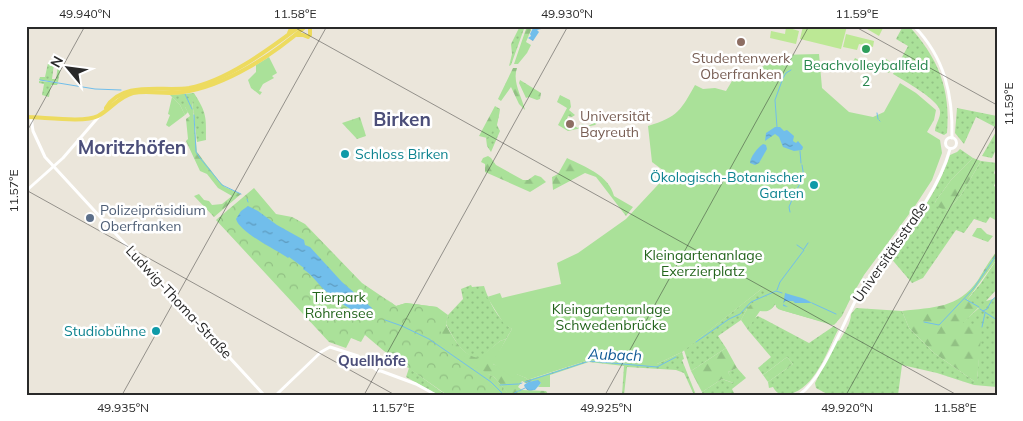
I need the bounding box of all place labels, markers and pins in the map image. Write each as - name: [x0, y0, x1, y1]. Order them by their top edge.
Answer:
- marker: Studentenwerk Oberfranken: [735, 36, 747, 48]
- marker: Beachvolleyballfeld 2: [860, 43, 872, 55]
- place label: Studentenwerk Oberfranken: [692, 49, 791, 83]
- place label: Beachvolleyballfeld 2: [804, 56, 928, 90]
- place label: Universität Bayreuth: [580, 107, 650, 141]
- marker: Universität Bayreuth: [564, 118, 576, 130]
- place label: Schloss Birken: [355, 145, 449, 163]
- marker: Schloss Birken: [339, 148, 351, 160]
- place label: Ökologisch-Botanischer Garten: [650, 168, 805, 202]
- marker: Ökologisch-Botanischer Garten: [808, 179, 820, 191]
- place label: Polizeipräsidium Oberfranken: [100, 201, 206, 235]
- marker: Polizeipräsidium Oberfranken: [84, 212, 96, 224]
- place label: Studiobühne: [64, 322, 146, 340]
- marker: Studiobühne: [150, 325, 162, 337]

